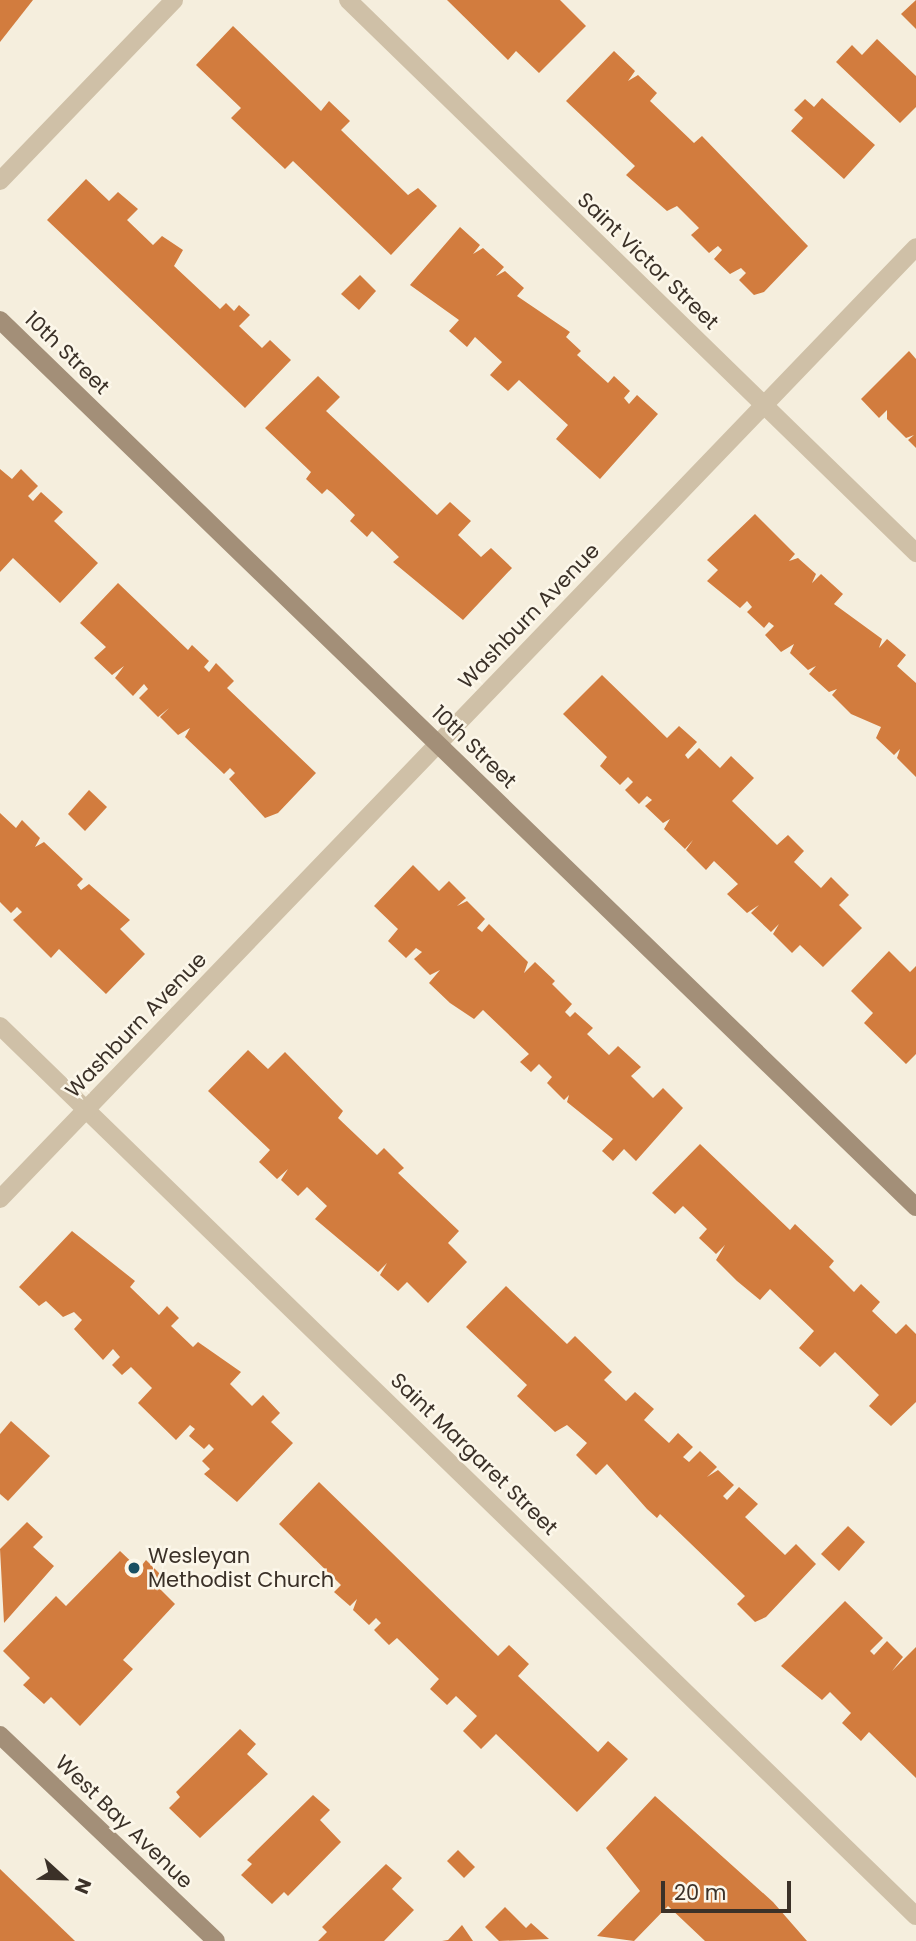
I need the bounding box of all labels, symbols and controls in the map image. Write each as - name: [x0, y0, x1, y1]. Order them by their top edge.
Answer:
- street label: Saint Victor Street: [572, 187, 724, 335]
- street label: 10th Street: [19, 306, 115, 400]
- street label: Washburn Avenue: [453, 538, 605, 694]
- street label: 10th Street: [426, 700, 522, 794]
- street label: Washburn Avenue: [60, 947, 212, 1103]
- street label: Saint Margaret Street: [385, 1368, 563, 1540]
- place label: Wesleyan Methodist Church: [148, 1543, 334, 1593]
- marker: Wesleyan Methodist Church: [126, 1560, 142, 1576]
- street label: West Bay Avenue: [50, 1750, 198, 1894]
- north arrow: [28, 1843, 98, 1913]
- scale bar: [664, 1868, 794, 1912]
- text: N: [68, 1874, 98, 1898]
- text: 20 m: [674, 1878, 727, 1907]

